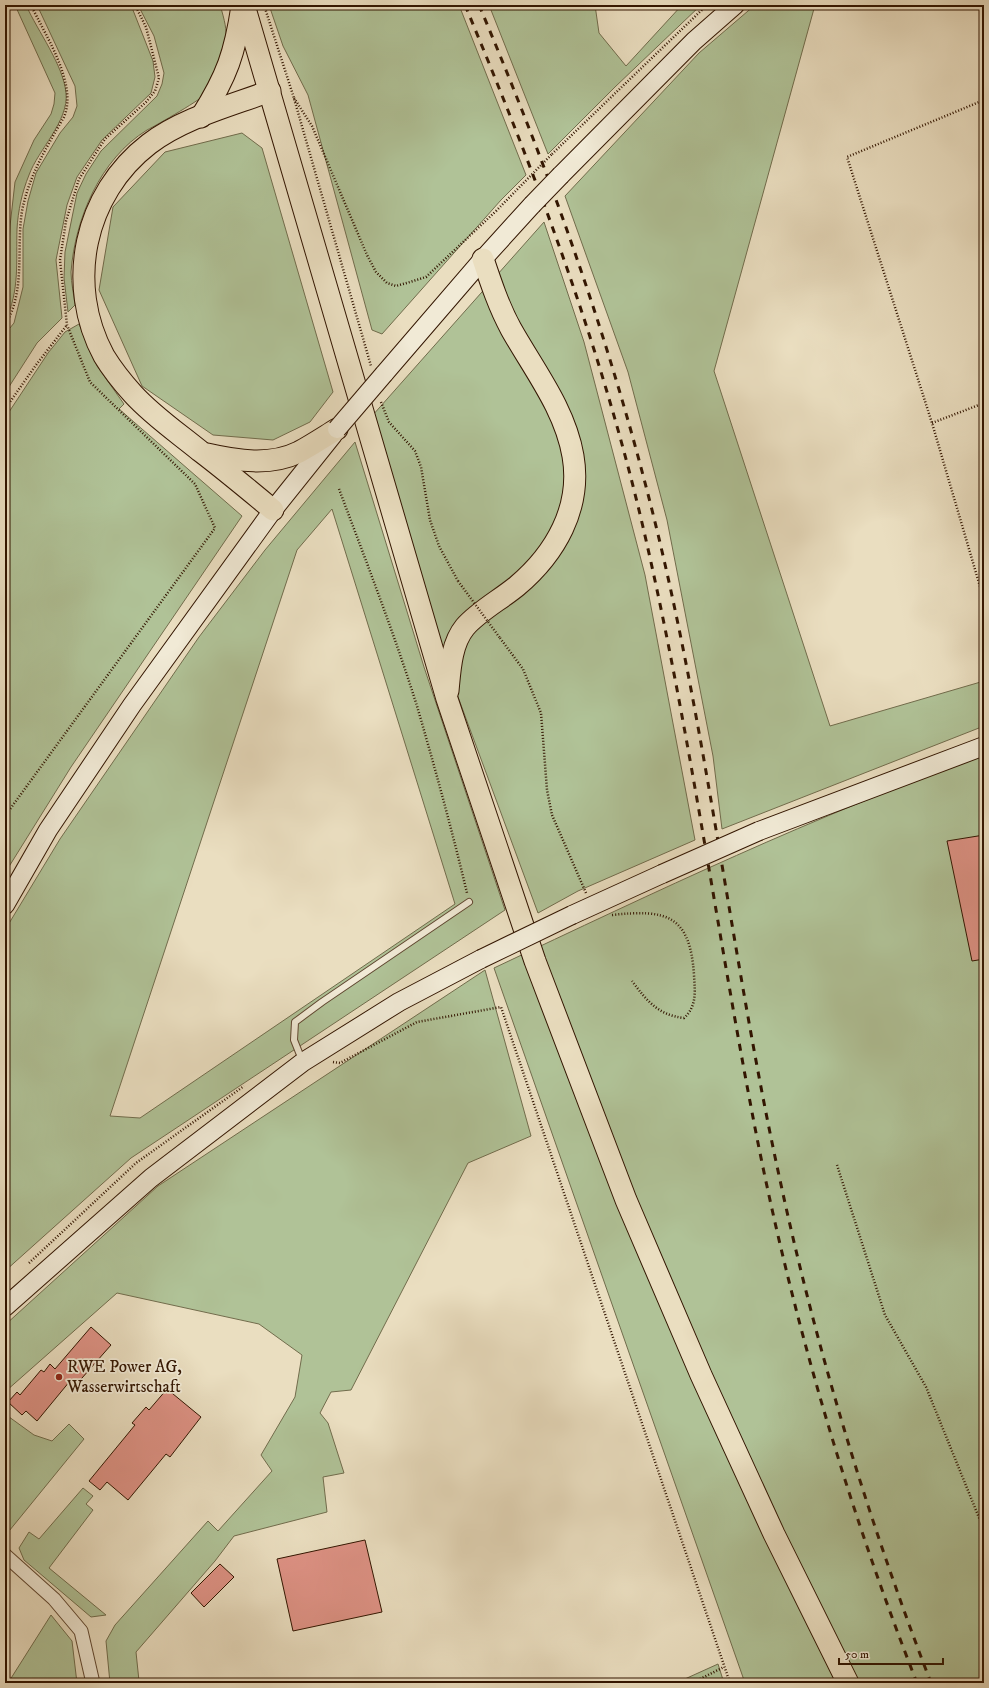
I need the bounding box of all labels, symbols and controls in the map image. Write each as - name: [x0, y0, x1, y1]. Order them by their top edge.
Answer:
- place label: RWE Power AG, Wasserwirtschaft: [66, 1356, 182, 1398]
- marker: RWE Power AG, Wasserwirtschaft: [54, 1372, 64, 1382]
- scale bar: [839, 1640, 943, 1666]
- text: 50 m: [845, 1647, 869, 1662]

